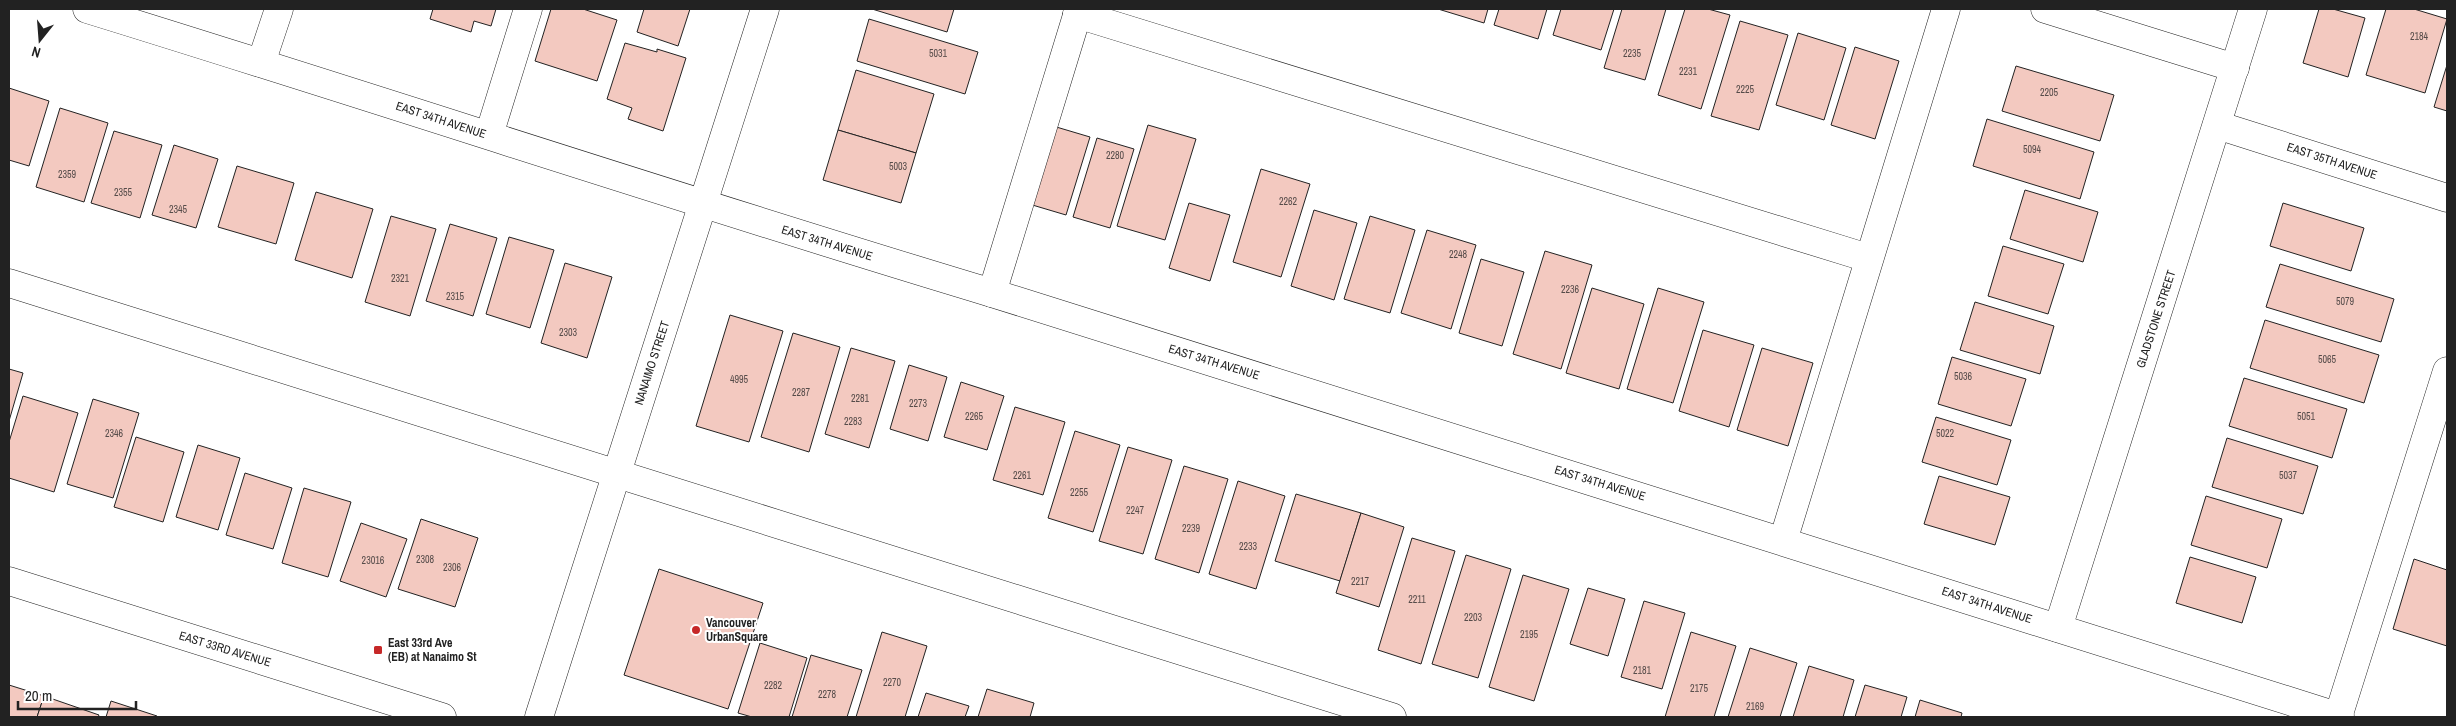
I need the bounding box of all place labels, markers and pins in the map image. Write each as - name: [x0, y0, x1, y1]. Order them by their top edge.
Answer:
- place label: Vancouver UrbanSquare: [706, 615, 768, 645]
- marker: Vancouver UrbanSquare: [690, 624, 702, 636]
- place label: East 33rd Ave (EB) at Nanaimo St: [388, 635, 477, 665]
- marker: East 33rd Ave (EB) at Nanaimo St: [372, 644, 384, 656]

